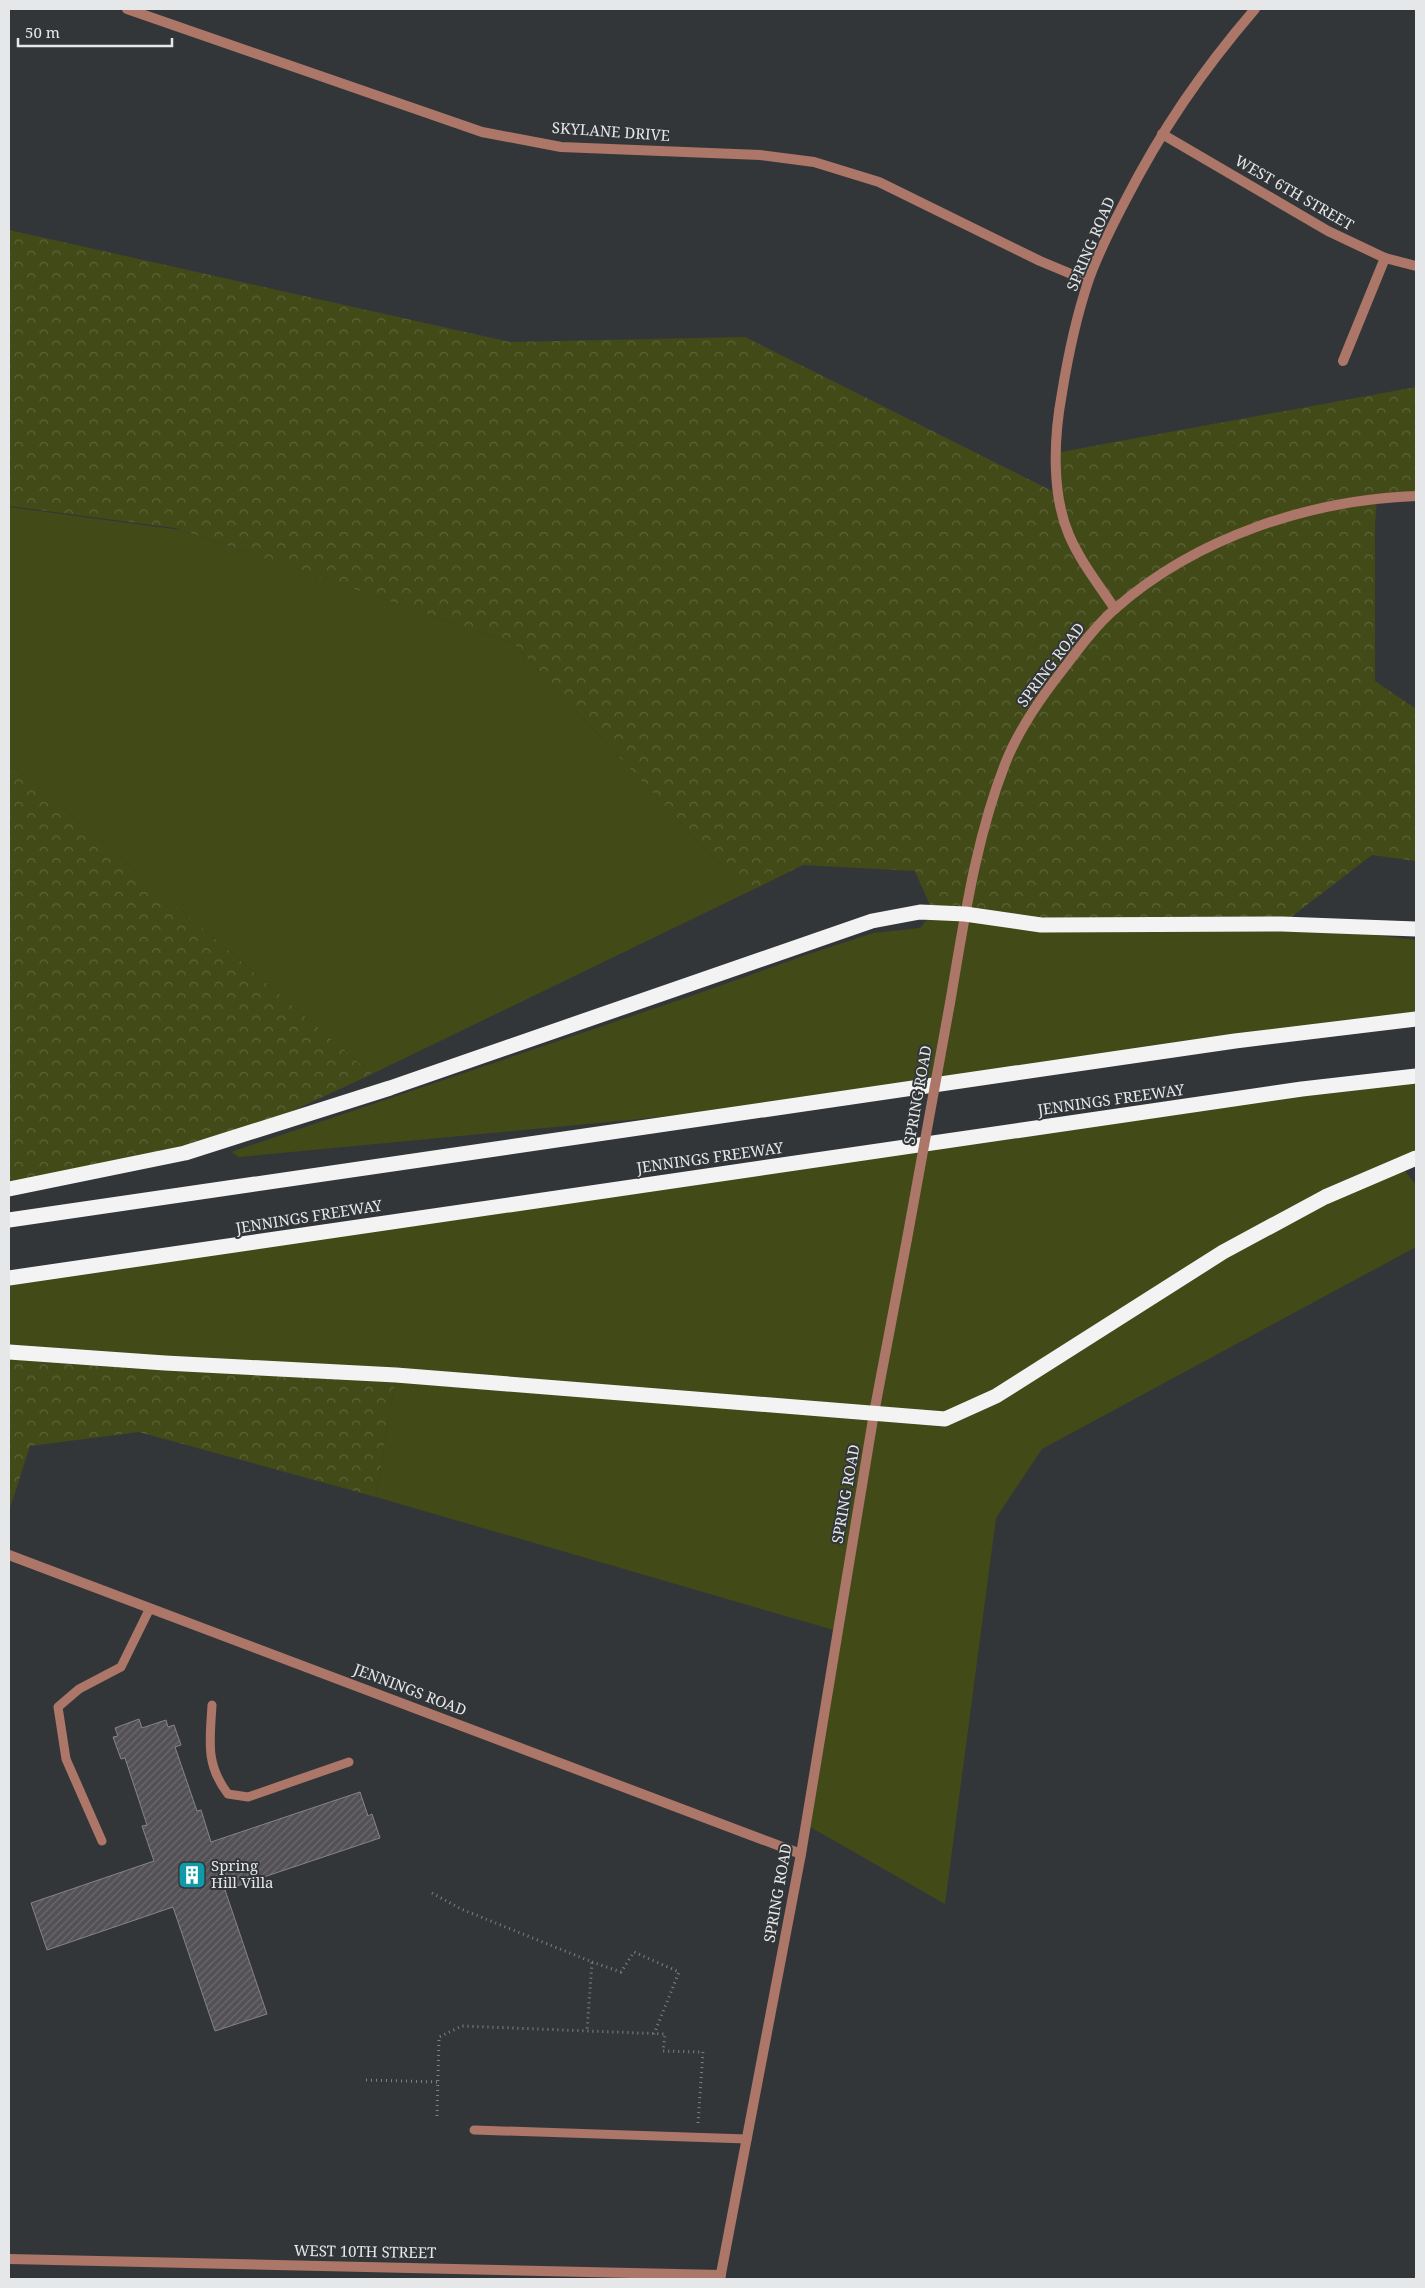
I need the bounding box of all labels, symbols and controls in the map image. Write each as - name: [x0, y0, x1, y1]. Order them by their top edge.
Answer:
- scale bar: [18, 15, 171, 47]
- text: 50 m: [25, 22, 60, 42]
- street label: SKYLANE DRIVE: [551, 117, 671, 145]
- street label: WEST 6TH STREET: [1231, 150, 1358, 234]
- street label: SPRING ROAD: [1061, 193, 1119, 294]
- street label: SPRING ROAD: [1012, 618, 1088, 711]
- street label: SPRING ROAD: [898, 1044, 936, 1146]
- street label: JENNINGS FREEWAY: [1035, 1079, 1186, 1119]
- street label: JENNINGS FREEWAY: [634, 1137, 785, 1177]
- street label: JENNINGS FREEWAY: [233, 1194, 384, 1238]
- street label: SPRING ROAD: [826, 1443, 864, 1545]
- street label: JENNINGS ROAD: [350, 1658, 470, 1720]
- street label: SPRING ROAD: [758, 1842, 796, 1944]
- place label: Spring Hill Villa: [211, 1855, 274, 1892]
- building icon: Spring Hill Villa: [177, 1860, 207, 1890]
- street label: WEST 10TH STREET: [294, 2240, 436, 2262]

